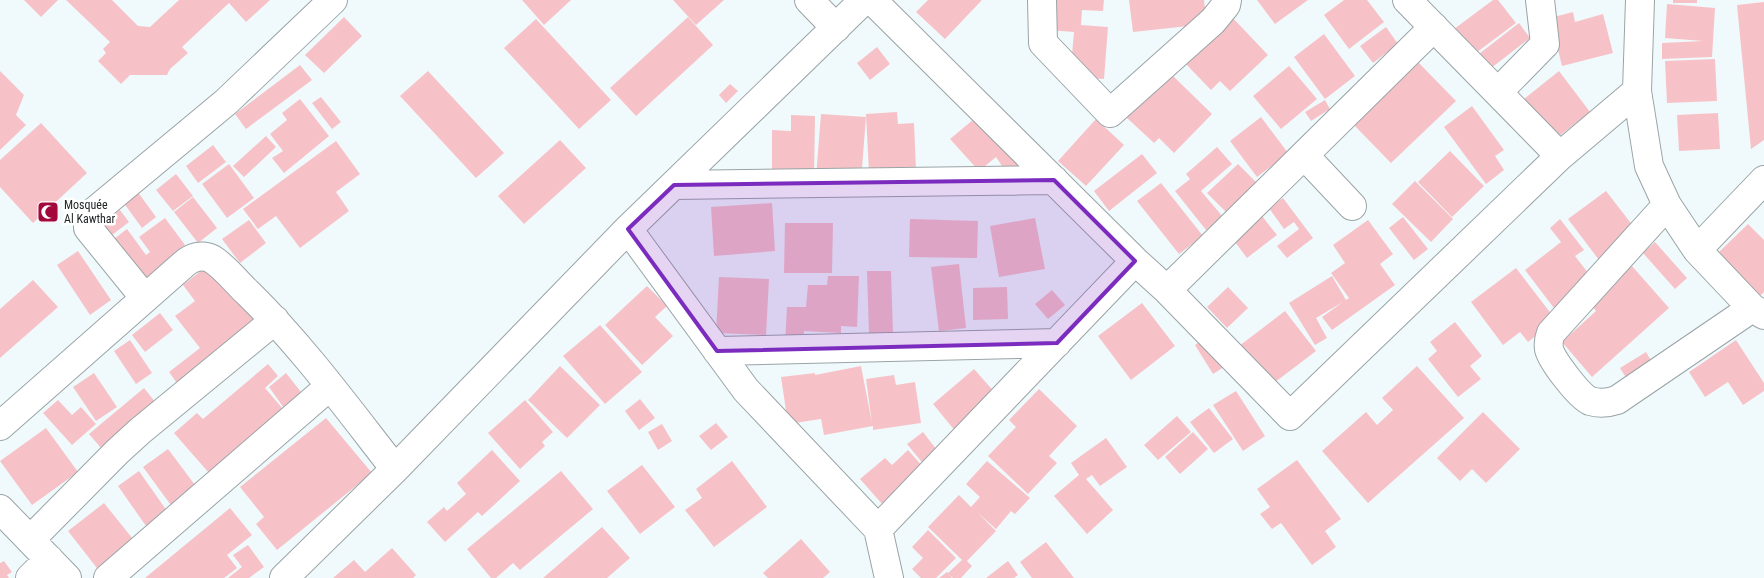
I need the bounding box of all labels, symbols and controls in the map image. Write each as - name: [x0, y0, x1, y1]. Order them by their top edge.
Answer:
- place label: Mosquée Al Kawthar: [64, 198, 116, 226]
- mosque icon: Mosquée Al Kawthar: [36, 200, 60, 224]

